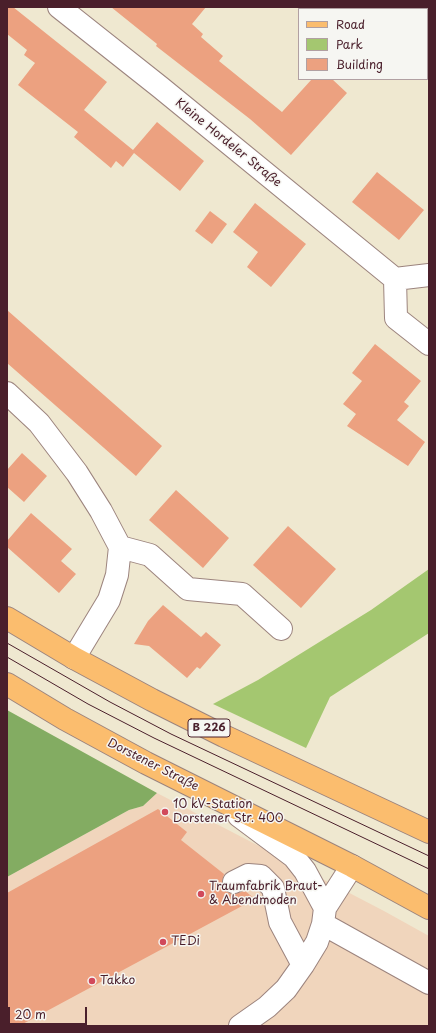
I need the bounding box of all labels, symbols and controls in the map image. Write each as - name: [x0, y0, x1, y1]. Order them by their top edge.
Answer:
- legend: [298, 8, 428, 80]
- text: Road: [336, 15, 365, 33]
- text: Park: [336, 35, 363, 53]
- text: Building: [336, 55, 383, 73]
- street label: Kleine Hordeler Straße: [172, 96, 284, 190]
- road number: B 226: [188, 719, 230, 737]
- street label: Dorstener Straße: [105, 736, 201, 794]
- place label: 10 kV-Station Dorstener Str. 400: [173, 798, 284, 826]
- marker: 10 kV-Station Dorstener Str. 400: [160, 807, 170, 817]
- place label: Traumfabrik Braut- & Abendmoden: [209, 880, 323, 908]
- marker: Traumfabrik Braut- & Abendmoden: [196, 889, 206, 899]
- place label: TEDi: [171, 935, 200, 949]
- marker: TEDi: [158, 937, 168, 947]
- place label: Takko: [100, 974, 135, 988]
- marker: Takko: [87, 976, 97, 986]
- scale bar: [10, 999, 89, 1025]
- text: 20 m: [15, 1005, 46, 1023]

